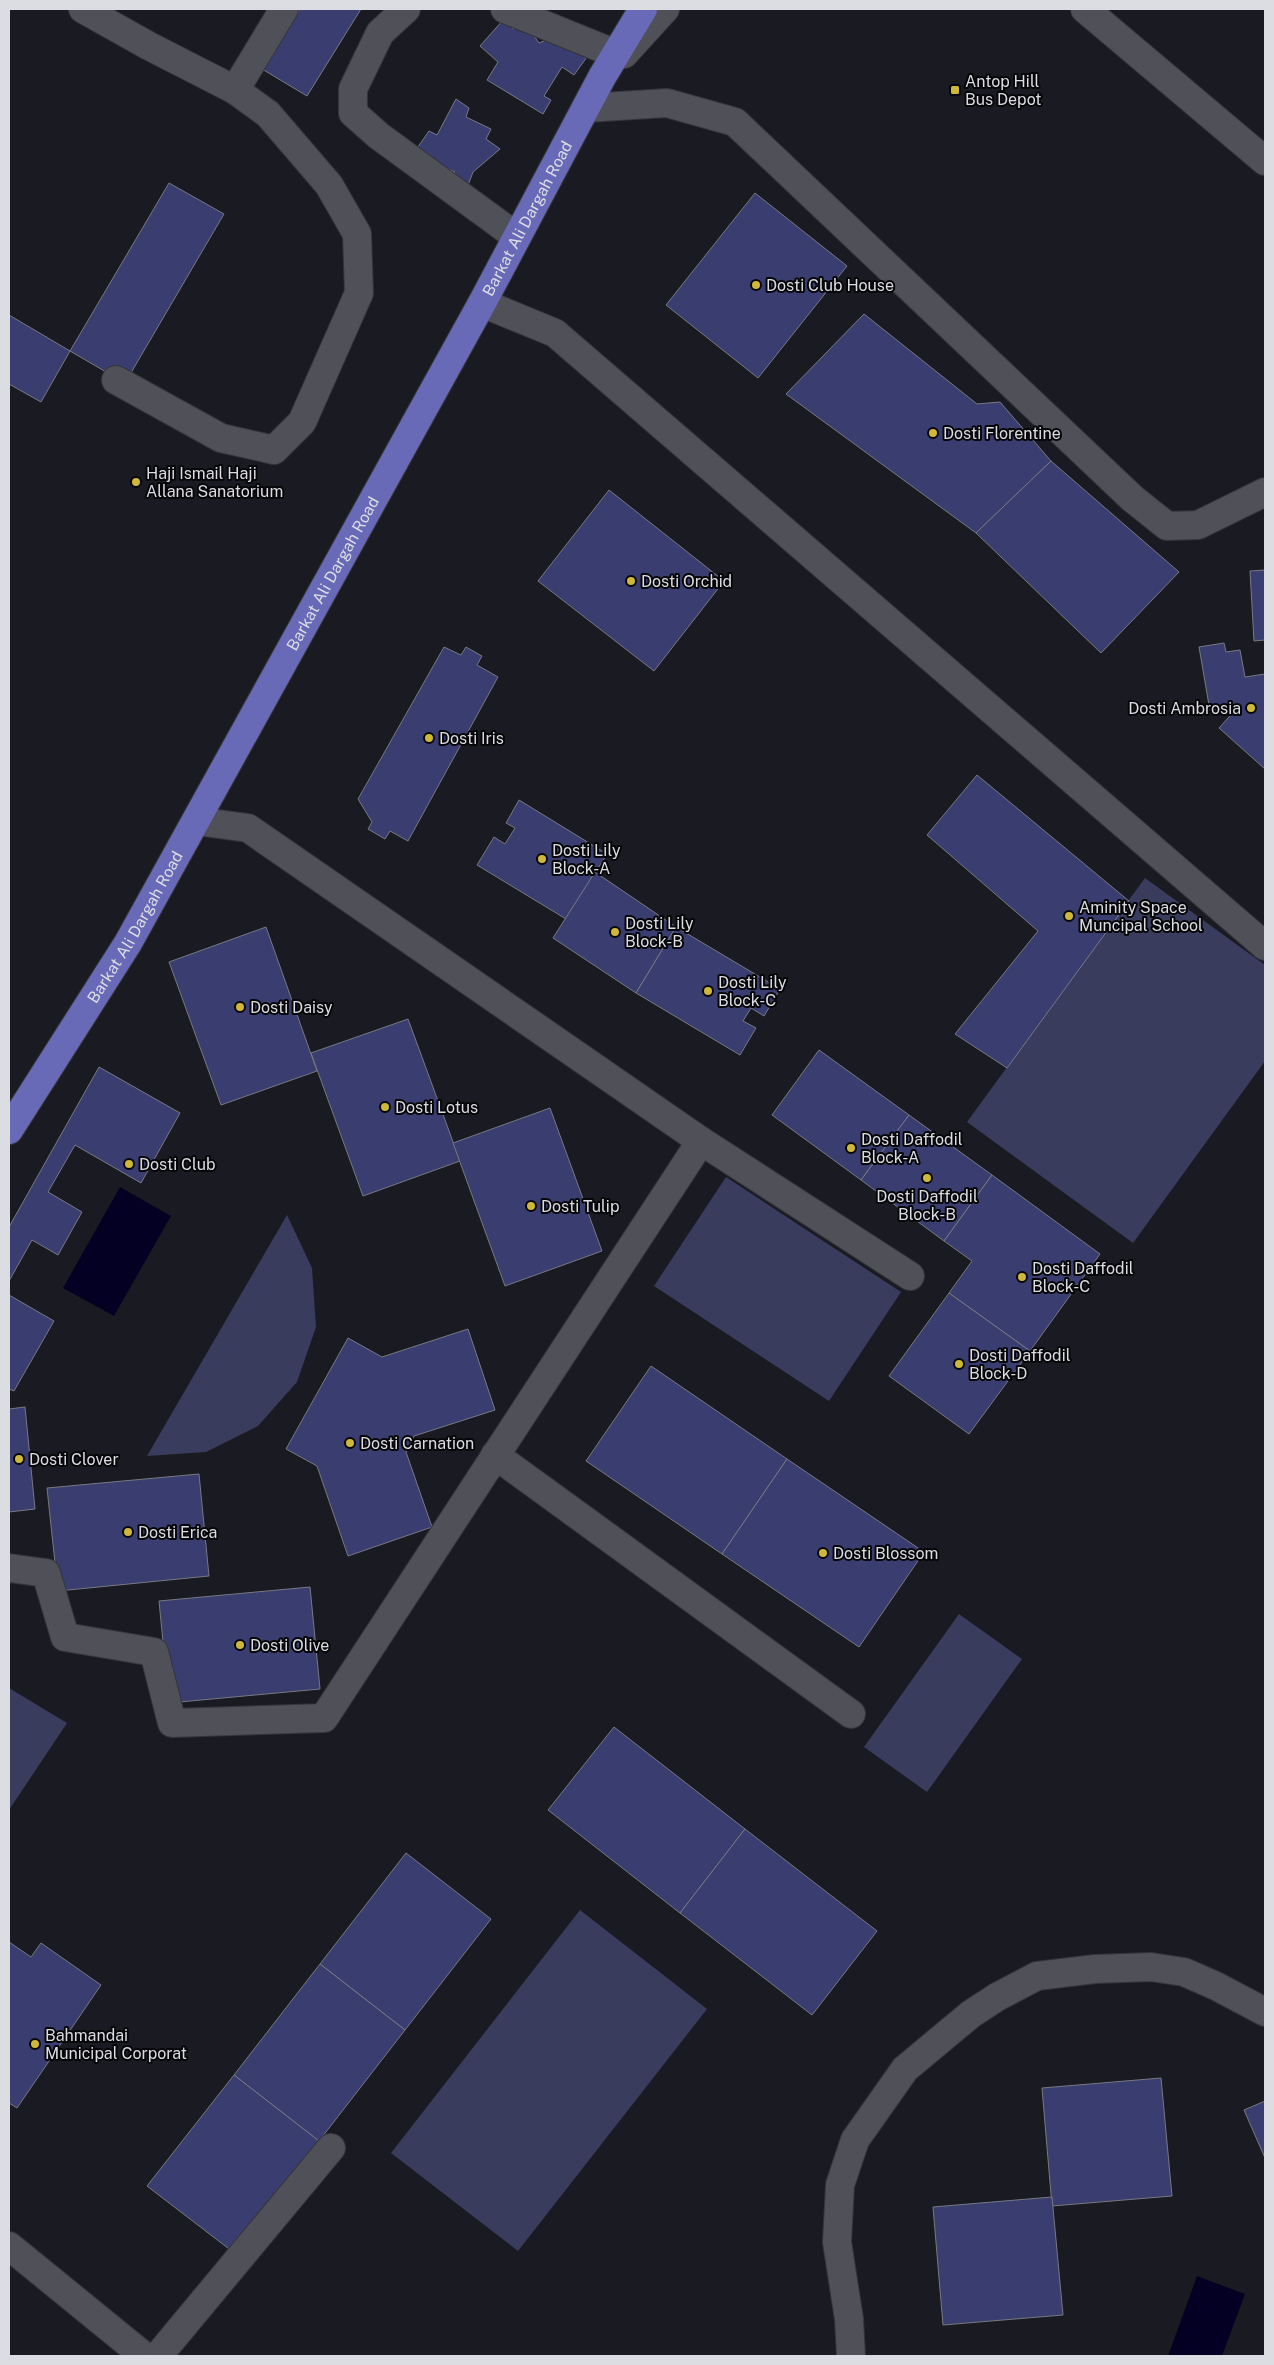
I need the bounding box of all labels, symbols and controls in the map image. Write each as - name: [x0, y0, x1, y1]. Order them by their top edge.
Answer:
- place label: Antop Hill Bus Depot: [965, 72, 1042, 109]
- marker: Antop Hill Bus Depot: [949, 84, 961, 96]
- street label: Barkat Ali Dargah Road: [479, 138, 576, 299]
- place label: Dosti Club House: [766, 276, 894, 295]
- marker: Dosti Club House: [750, 279, 762, 291]
- place label: Dosti Florentine: [943, 424, 1061, 443]
- marker: Dosti Florentine: [927, 427, 939, 439]
- place label: Haji Ismail Haji Allana Sanatorium: [146, 464, 283, 501]
- marker: Haji Ismail Haji Allana Sanatorium: [130, 476, 142, 488]
- street label: Barkat Ali Dargah Road: [283, 493, 383, 654]
- place label: Dosti Orchid: [641, 572, 732, 591]
- marker: Dosti Orchid: [625, 575, 637, 587]
- place label: Dosti Ambrosia: [1128, 699, 1241, 718]
- marker: Dosti Ambrosia: [1245, 702, 1257, 714]
- place label: Dosti Iris: [439, 729, 504, 748]
- marker: Dosti Iris: [423, 732, 435, 744]
- place label: Dosti Lily Block-A: [552, 841, 621, 878]
- street label: Barkat Ali Dargah Road: [83, 848, 187, 1007]
- marker: Dosti Lily Block-A: [536, 853, 548, 865]
- place label: Aminity Space Muncipal School: [1079, 898, 1203, 935]
- marker: Aminity Space Muncipal School: [1063, 910, 1075, 922]
- place label: Dosti Lily Block-B: [625, 914, 694, 951]
- marker: Dosti Lily Block-B: [609, 926, 621, 938]
- place label: Dosti Lily Block-C: [718, 973, 787, 1010]
- marker: Dosti Lily Block-C: [702, 985, 714, 997]
- place label: Dosti Daisy: [250, 998, 333, 1017]
- marker: Dosti Daisy: [234, 1001, 246, 1013]
- place label: Dosti Lotus: [395, 1098, 478, 1117]
- marker: Dosti Lotus: [379, 1101, 391, 1113]
- place label: Dosti Daffodil Block-A: [861, 1130, 963, 1167]
- marker: Dosti Daffodil Block-A: [845, 1142, 857, 1154]
- place label: Dosti Club: [139, 1155, 216, 1174]
- marker: Dosti Club: [123, 1158, 135, 1170]
- marker: Dosti Daffodil Block-B: [921, 1172, 933, 1184]
- place label: Dosti Daffodil Block-B: [876, 1187, 978, 1224]
- place label: Dosti Tulip: [541, 1197, 619, 1216]
- marker: Dosti Tulip: [525, 1200, 537, 1212]
- place label: Dosti Daffodil Block-C: [1032, 1259, 1134, 1296]
- marker: Dosti Daffodil Block-C: [1016, 1271, 1028, 1283]
- place label: Dosti Daffodil Block-D: [969, 1346, 1071, 1383]
- marker: Dosti Daffodil Block-D: [953, 1358, 965, 1370]
- place label: Dosti Carnation: [360, 1434, 474, 1453]
- marker: Dosti Carnation: [344, 1437, 356, 1449]
- place label: Dosti Clover: [29, 1450, 119, 1469]
- marker: Dosti Clover: [13, 1453, 25, 1465]
- place label: Dosti Erica: [138, 1523, 217, 1542]
- marker: Dosti Erica: [122, 1526, 134, 1538]
- place label: Dosti Blossom: [833, 1544, 938, 1563]
- marker: Dosti Blossom: [817, 1547, 829, 1559]
- place label: Dosti Olive: [250, 1636, 329, 1655]
- marker: Dosti Olive: [234, 1639, 246, 1651]
- place label: Bahmandai Municipal Corporat: [45, 2026, 187, 2063]
- marker: Bahmandai Municipal Corporat: [29, 2038, 41, 2050]

